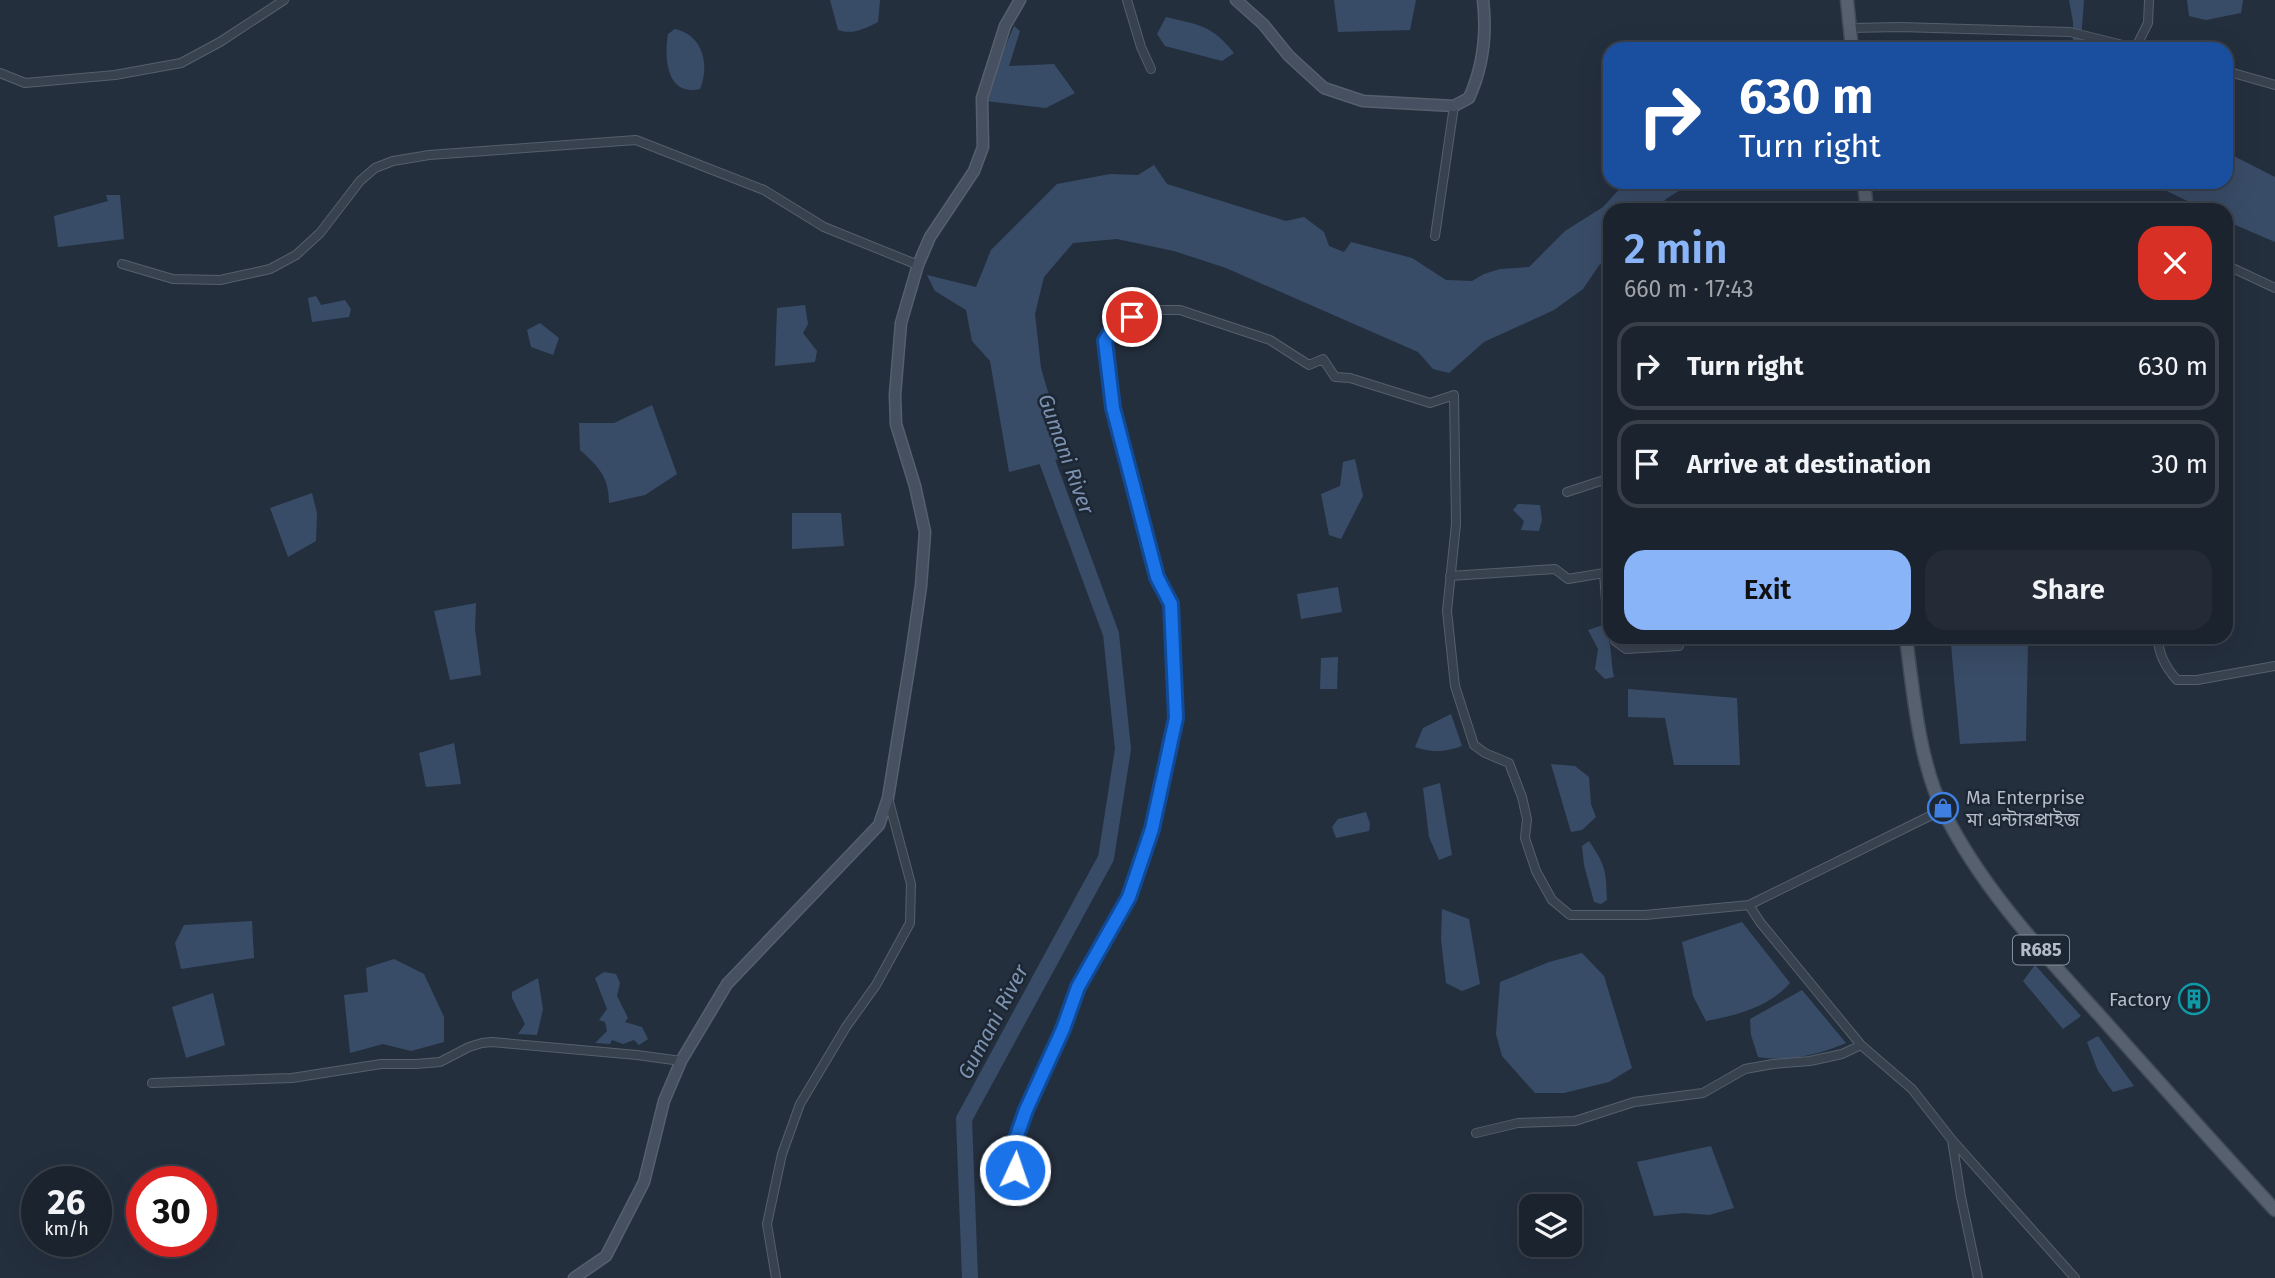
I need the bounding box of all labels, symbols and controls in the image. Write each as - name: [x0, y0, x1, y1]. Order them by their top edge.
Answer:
- text: 630 m: [1739, 67, 1873, 126]
- icon: right: [1624, 70, 1715, 161]
- text: Turn right: [1739, 127, 1881, 165]
- text: 2 min: [1624, 224, 1728, 274]
- button: close: [2138, 226, 2212, 300]
- text: 660 m · 17:43: [1624, 275, 1754, 303]
- pin: [1102, 287, 1162, 347]
- icon: arrive: [1113, 298, 1151, 336]
- icon: right: [1628, 347, 1666, 385]
- text: Turn right: [1687, 351, 1804, 382]
- text: 630 m: [2138, 351, 2208, 382]
- water label: Gumani River: [1032, 390, 1100, 519]
- icon: arrive: [1628, 445, 1666, 483]
- text: Arrive at destination: [1687, 449, 1931, 480]
- text: 30 m: [2151, 449, 2208, 480]
- button: Exit: [1624, 550, 1911, 630]
- button: Share: [1925, 550, 2212, 630]
- place label: Ma Enterprise মা এন্টারপ্রাইজ: [1965, 786, 2085, 831]
- shop icon: Ma Enterprise মা এন্টারপ্রাইজ: [1926, 791, 1960, 825]
- road number: R685: [2013, 936, 2069, 965]
- water label: Gumani River: [952, 959, 1034, 1084]
- building icon: Factory: [2177, 982, 2211, 1016]
- place label: Factory: [2109, 988, 2172, 1011]
- position arrow: [978, 1133, 1052, 1207]
- speed limit sign: 30: [126, 1166, 217, 1257]
- text: 26: [48, 1181, 85, 1223]
- map controls: [1519, 1194, 1582, 1257]
- button: layers: [1519, 1194, 1582, 1257]
- text: km/h: [44, 1218, 89, 1240]

